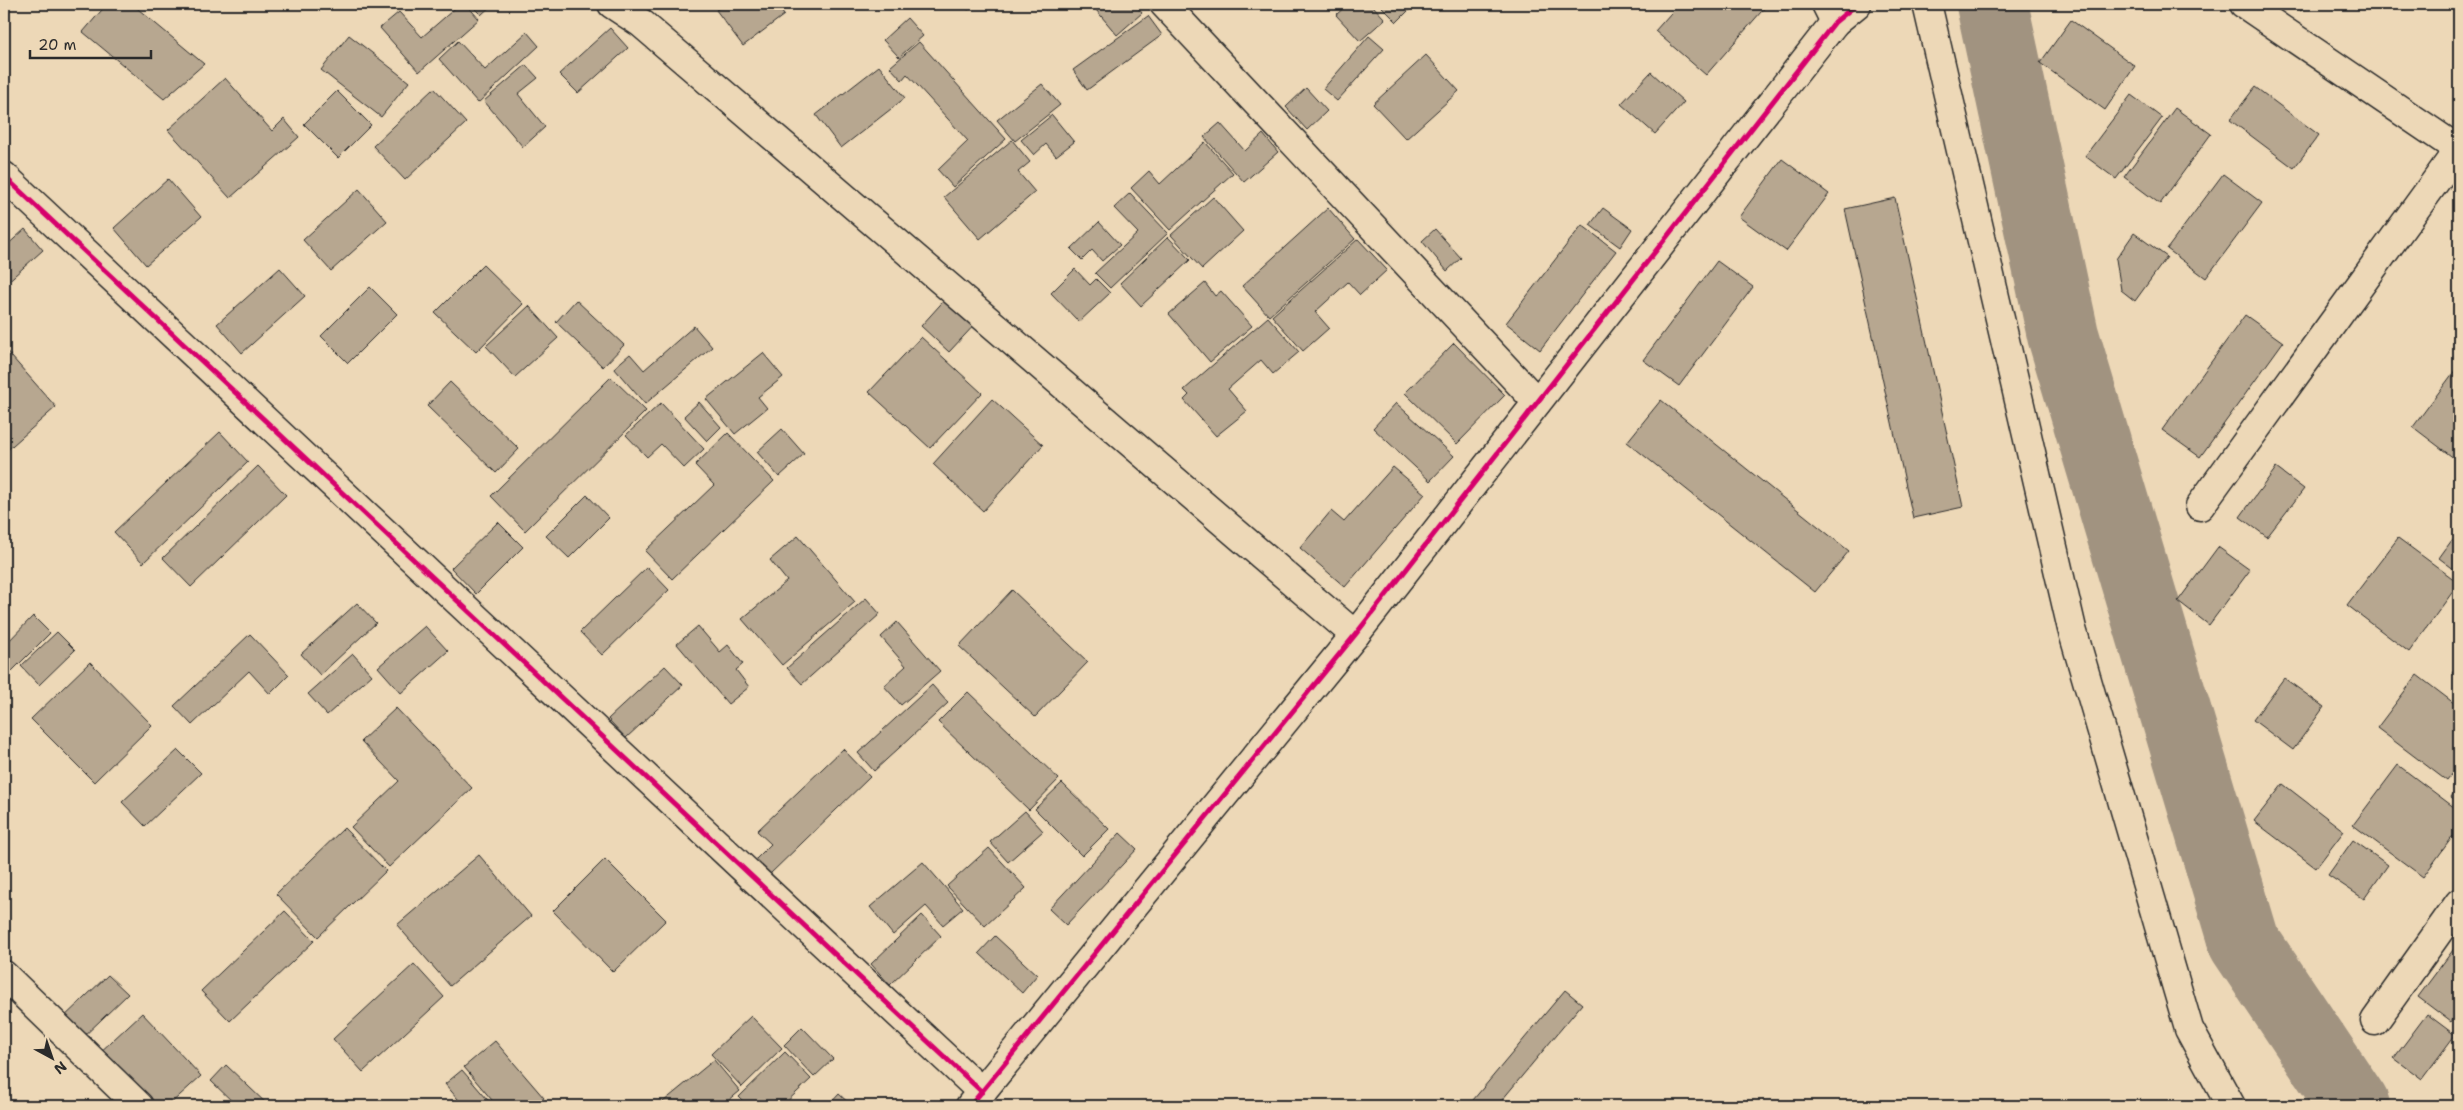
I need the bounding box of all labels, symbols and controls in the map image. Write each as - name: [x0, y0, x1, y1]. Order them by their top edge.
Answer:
- scale bar: [30, 28, 151, 60]
- text: 20 m: [38, 35, 77, 55]
- north arrow: [28, 1032, 78, 1082]
- text: N: [50, 1057, 70, 1078]

